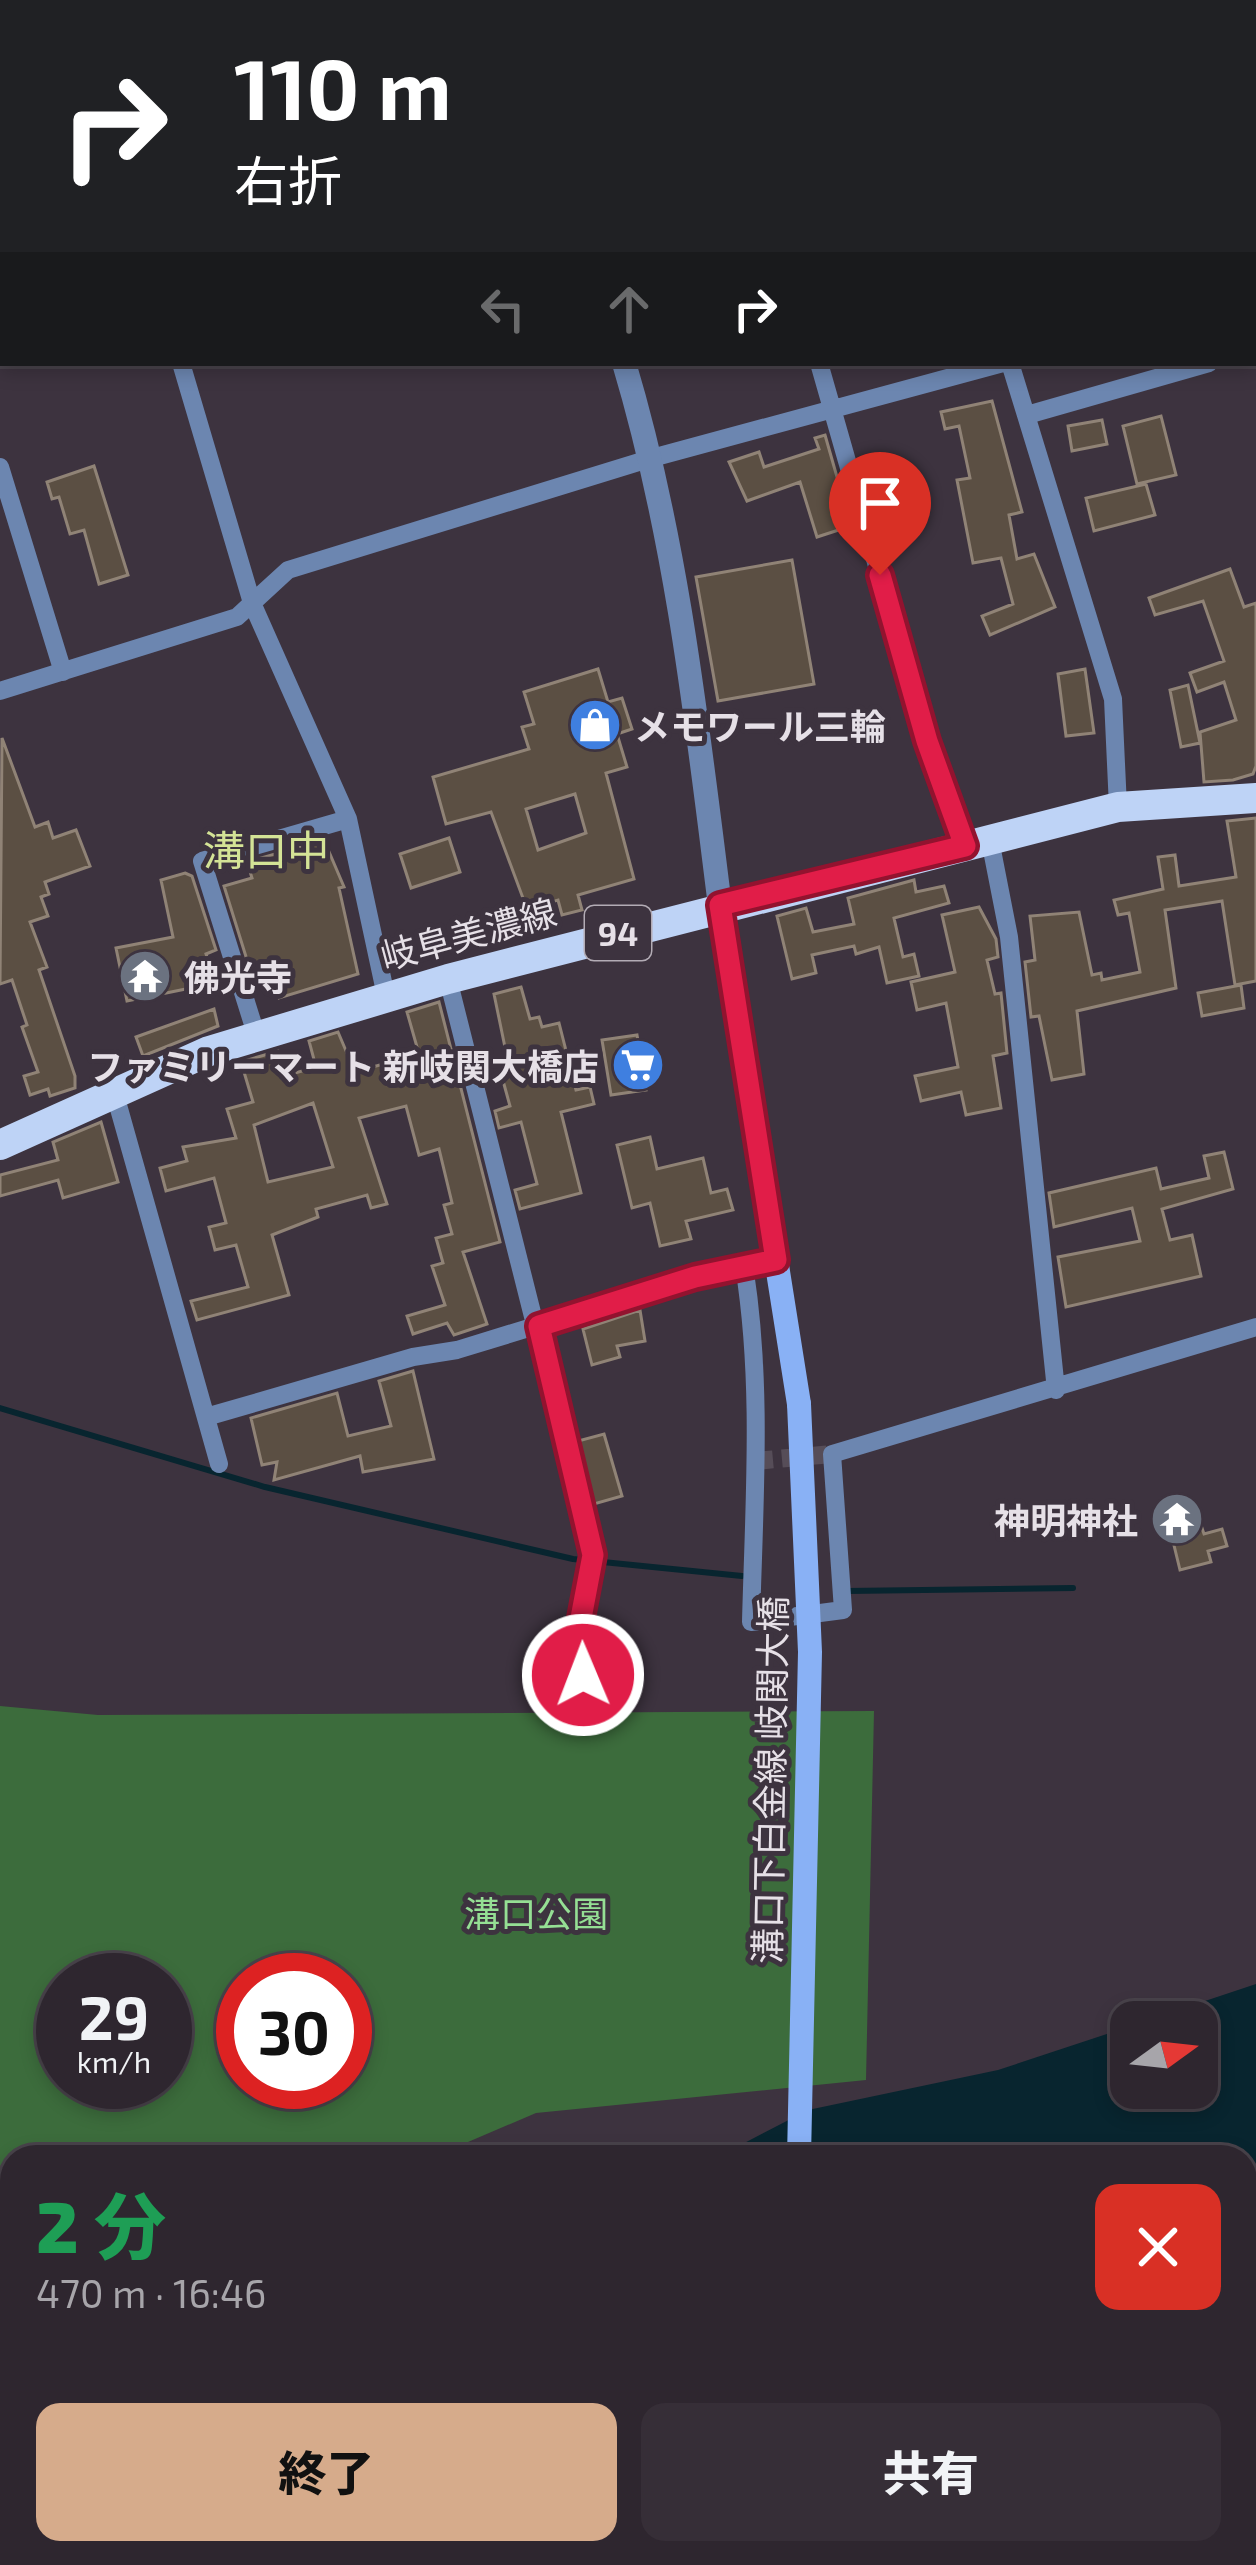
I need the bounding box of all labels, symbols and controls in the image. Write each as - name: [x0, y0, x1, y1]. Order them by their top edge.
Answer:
- text: 110 m: [234, 36, 452, 137]
- icon: right: [36, 48, 192, 204]
- text: 右折: [234, 147, 342, 212]
- icon: left: [470, 276, 536, 342]
- icon: ahead: [596, 276, 662, 342]
- icon: right: [722, 276, 788, 342]
- pin: [829, 452, 931, 575]
- icon: arrive: [847, 470, 913, 536]
- shop icon: メモワール三輪: [567, 697, 623, 753]
- place label: メモワール三輪: [634, 704, 886, 747]
- district label: 溝口中: [203, 824, 329, 874]
- street label: 岐阜美濃線: [375, 889, 561, 977]
- road number: 94: [585, 906, 651, 960]
- temple icon: 佛光寺: [117, 948, 173, 1004]
- place label: 佛光寺: [184, 955, 292, 998]
- supermarket icon: ファミリーマート 新岐関大橋店: [610, 1037, 666, 1093]
- place label: ファミリーマート 新岐関大橋店: [87, 1044, 599, 1087]
- temple icon: 神明神社: [1149, 1491, 1205, 1547]
- place label: 神明神社: [994, 1498, 1138, 1541]
- street label: 溝口下白金線 岐関大橋: [744, 1596, 794, 1964]
- position arrow: [520, 1612, 646, 1738]
- park label: 溝口公園: [464, 1891, 608, 1934]
- speed limit sign: 30: [216, 1953, 372, 2109]
- text: 29: [79, 1980, 149, 2052]
- north arrow: [1110, 2001, 1218, 2109]
- map controls: [1110, 2001, 1218, 2109]
- text: km/h: [77, 2043, 151, 2079]
- text: 2 分: [36, 2181, 166, 2267]
- button: close: [1095, 2184, 1221, 2310]
- text: 470 m · 16:46: [36, 2269, 266, 2316]
- button: 終了: [36, 2403, 617, 2541]
- button: 共有: [641, 2403, 1221, 2541]

